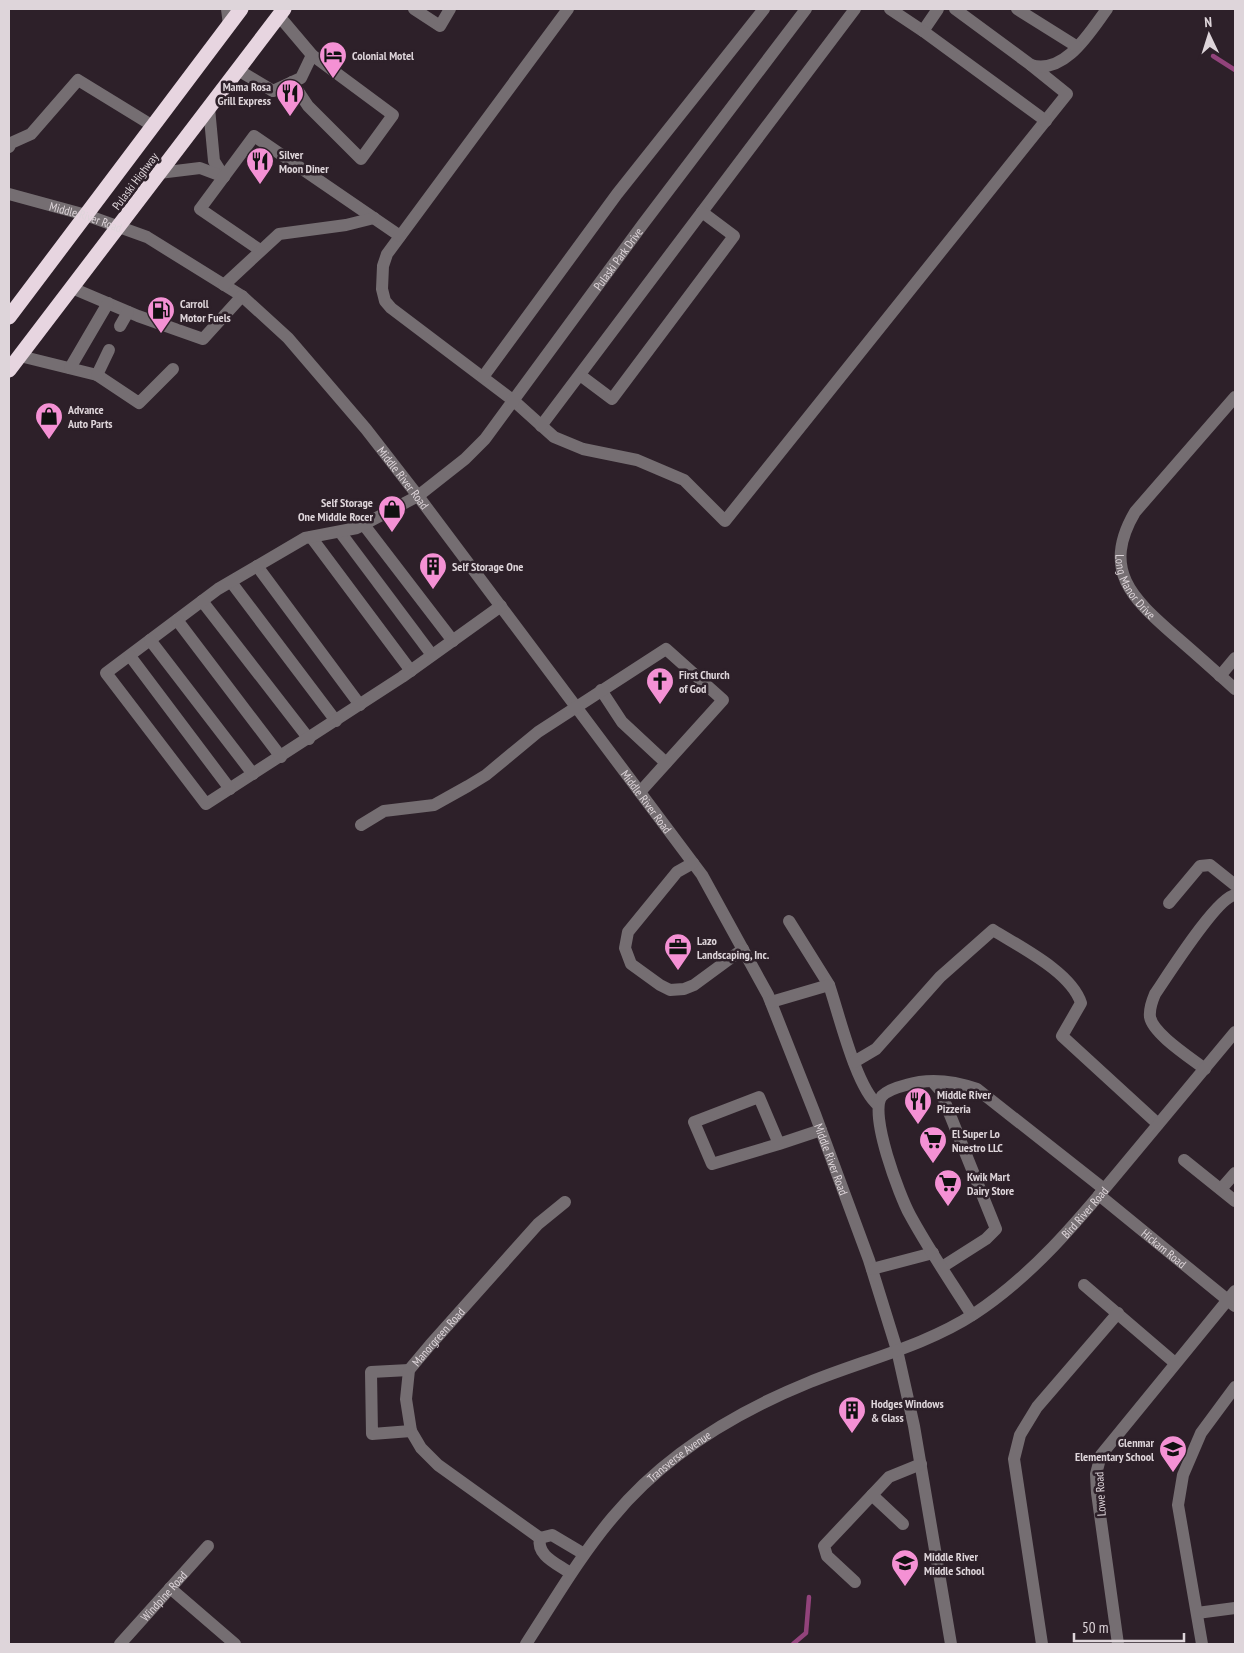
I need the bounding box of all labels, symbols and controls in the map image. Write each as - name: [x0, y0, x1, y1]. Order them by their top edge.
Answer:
- north arrow: [1184, 10, 1234, 60]
- text: N: [1204, 13, 1212, 31]
- hotel icon: Colonial Motel: [318, 40, 348, 79]
- place label: Colonial Motel: [352, 48, 414, 63]
- restaurant icon: Mama Rosa Grill Express: [275, 78, 305, 117]
- place label: Mama Rosa Grill Express: [218, 79, 271, 108]
- restaurant icon: Silver Moon Diner: [245, 146, 275, 185]
- place label: Silver Moon Diner: [279, 147, 329, 176]
- street label: Pulaski Highway: [109, 149, 162, 213]
- street label: Middle River Road: [48, 198, 124, 235]
- street label: Pulaski Park Drive: [590, 224, 646, 293]
- fuel station icon: Carroll Motor Fuels: [146, 295, 176, 334]
- place label: Carroll Motor Fuels: [180, 296, 231, 325]
- shop icon: Advance Auto Parts: [34, 401, 64, 440]
- place label: Advance Auto Parts: [67, 402, 113, 431]
- street label: Middle River Road: [375, 443, 433, 512]
- shop icon: Self Storage One Middle Rocer: [377, 494, 407, 533]
- place label: Self Storage One Middle Rocer: [298, 495, 373, 524]
- building icon: Self Storage One: [418, 551, 448, 590]
- street label: Long Manor Drive: [1113, 554, 1159, 622]
- place label: Self Storage One: [452, 559, 524, 574]
- church icon: First Church of God: [645, 666, 675, 705]
- place label: First Church of God: [679, 667, 730, 696]
- street label: Middle River Road: [618, 767, 675, 836]
- office icon: Lazo Landscaping, Inc.: [663, 932, 693, 971]
- place label: Lazo Landscaping, Inc.: [697, 933, 770, 962]
- restaurant icon: Middle River Pizzeria: [903, 1086, 933, 1125]
- place label: Middle River Pizzeria: [937, 1087, 991, 1116]
- street label: Middle River Road: [812, 1121, 852, 1197]
- supermarket icon: El Super Lo Nuestro LLC: [918, 1125, 948, 1164]
- place label: El Super Lo Nuestro LLC: [952, 1126, 1003, 1155]
- supermarket icon: Kwik Mart Dairy Store: [933, 1168, 963, 1207]
- place label: Kwik Mart Dairy Store: [967, 1169, 1014, 1198]
- street label: Bird River Road: [1058, 1183, 1111, 1241]
- street label: Hickam Road: [1139, 1225, 1190, 1271]
- street label: Manorgreen Road: [408, 1304, 468, 1369]
- building icon: Hodges Windows & Glass: [837, 1395, 867, 1434]
- place label: Hodges Windows & Glass: [871, 1396, 944, 1425]
- street label: Transverse Avenue: [644, 1427, 713, 1485]
- school or university icon: Glenmar Elementary School: [1158, 1434, 1188, 1473]
- place label: Glenmar Elementary School: [1075, 1435, 1154, 1464]
- street label: Lowe Road: [1091, 1471, 1109, 1517]
- school or university icon: Middle River Middle School: [890, 1548, 920, 1587]
- place label: Middle River Middle School: [924, 1549, 984, 1578]
- street label: Windpine Road: [137, 1567, 190, 1624]
- scale bar: [1074, 1610, 1184, 1642]
- text: 50 m: [1082, 1618, 1108, 1637]

